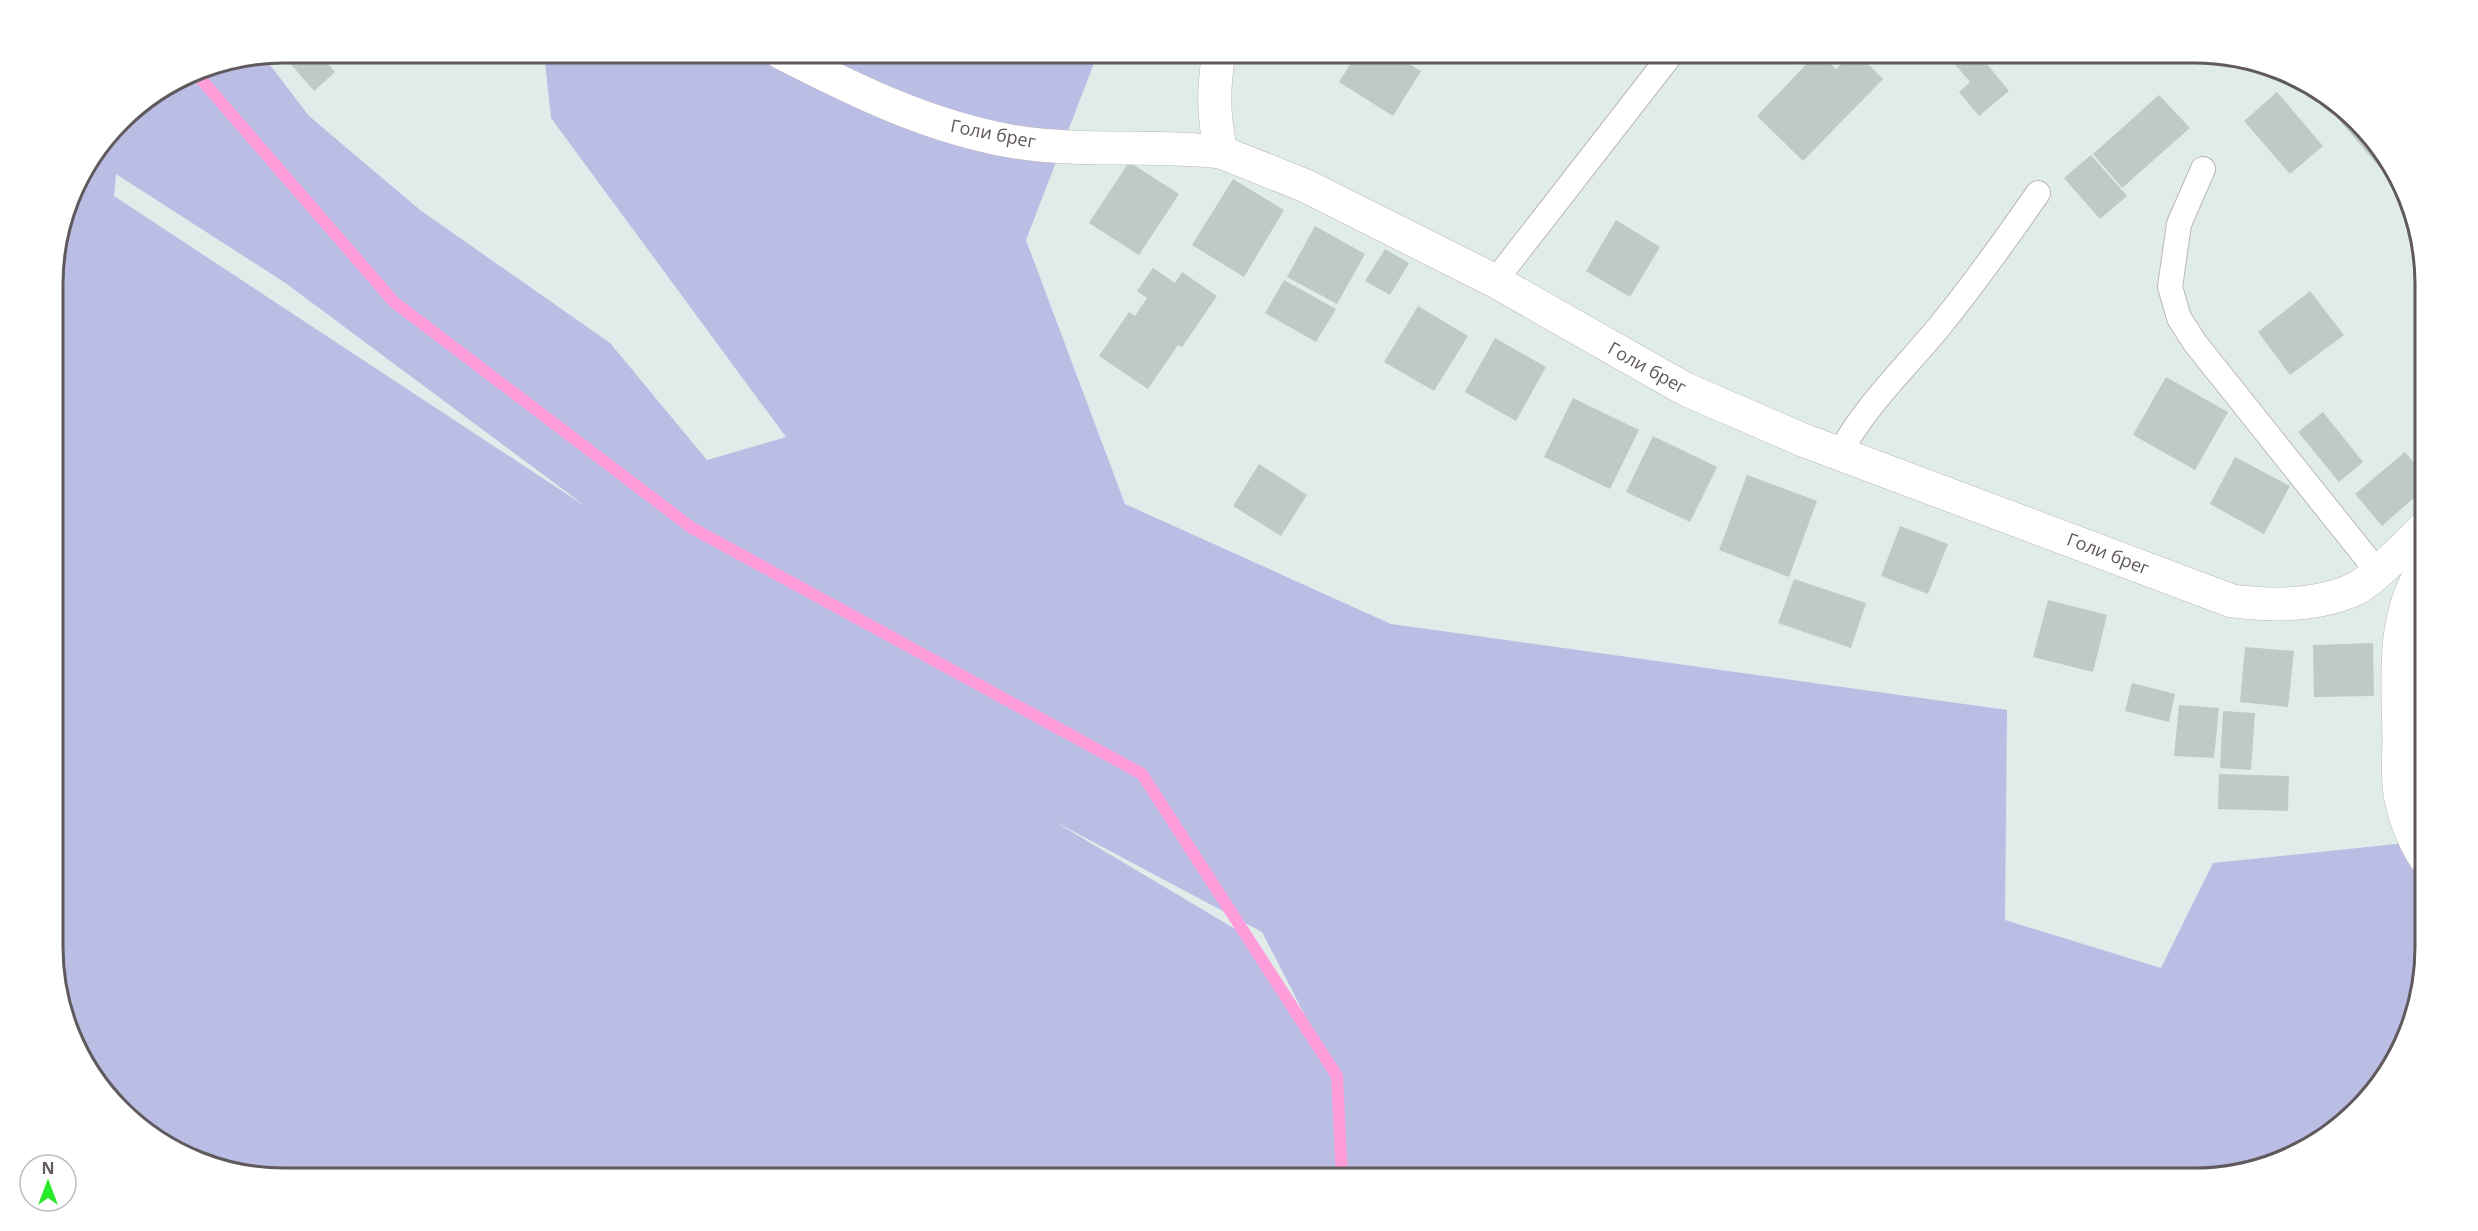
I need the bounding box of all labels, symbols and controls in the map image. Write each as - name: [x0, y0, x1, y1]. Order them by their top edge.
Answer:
- street label: Голи брег: [949, 113, 1038, 153]
- street label: Голи брег: [1604, 336, 1691, 399]
- street label: Голи брег: [2064, 526, 2153, 580]
- north arrow: [18, 1153, 78, 1213]
- text: N: [41, 1157, 55, 1179]

